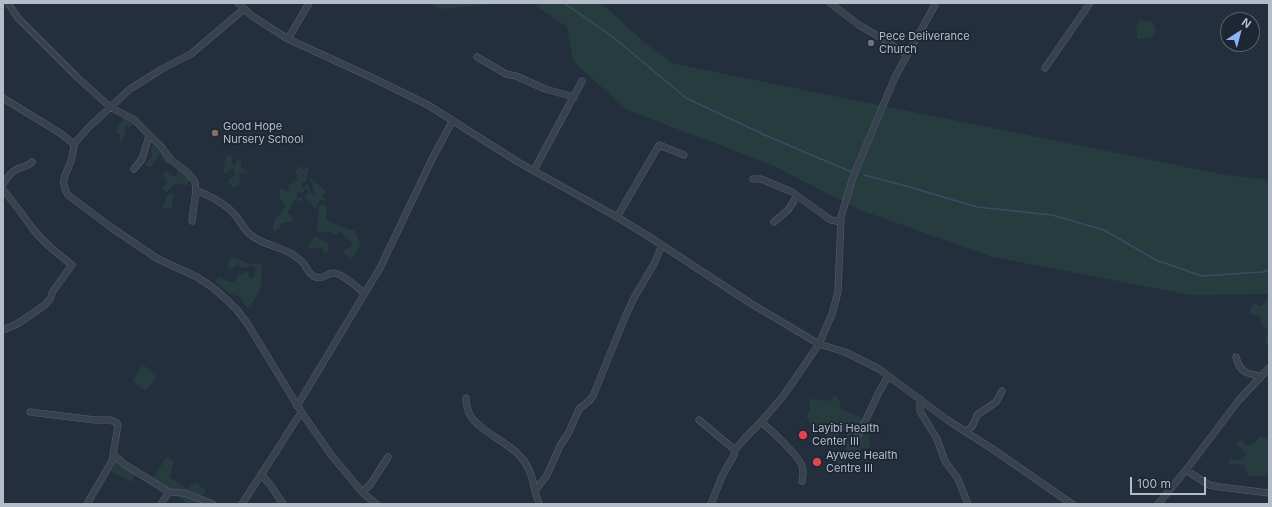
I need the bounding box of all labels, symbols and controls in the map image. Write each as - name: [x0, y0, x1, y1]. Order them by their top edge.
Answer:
- north arrow: [1220, 12, 1260, 52]
- text: N: [1239, 15, 1254, 31]
- place label: Pece Deliverance Church: [879, 30, 970, 56]
- marker: Pece Deliverance Church: [866, 38, 876, 48]
- place label: Good Hope Nursery School: [223, 120, 303, 146]
- marker: Good Hope Nursery School: [210, 128, 220, 138]
- place label: Layibi Health Center III: [812, 422, 879, 448]
- marker: Layibi Health Center III: [797, 429, 809, 441]
- place label: Aywee Health Centre III: [826, 449, 898, 475]
- marker: Aywee Health Centre III: [811, 456, 823, 468]
- scale bar: [1132, 469, 1208, 495]
- text: 100 m: [1137, 476, 1171, 491]

